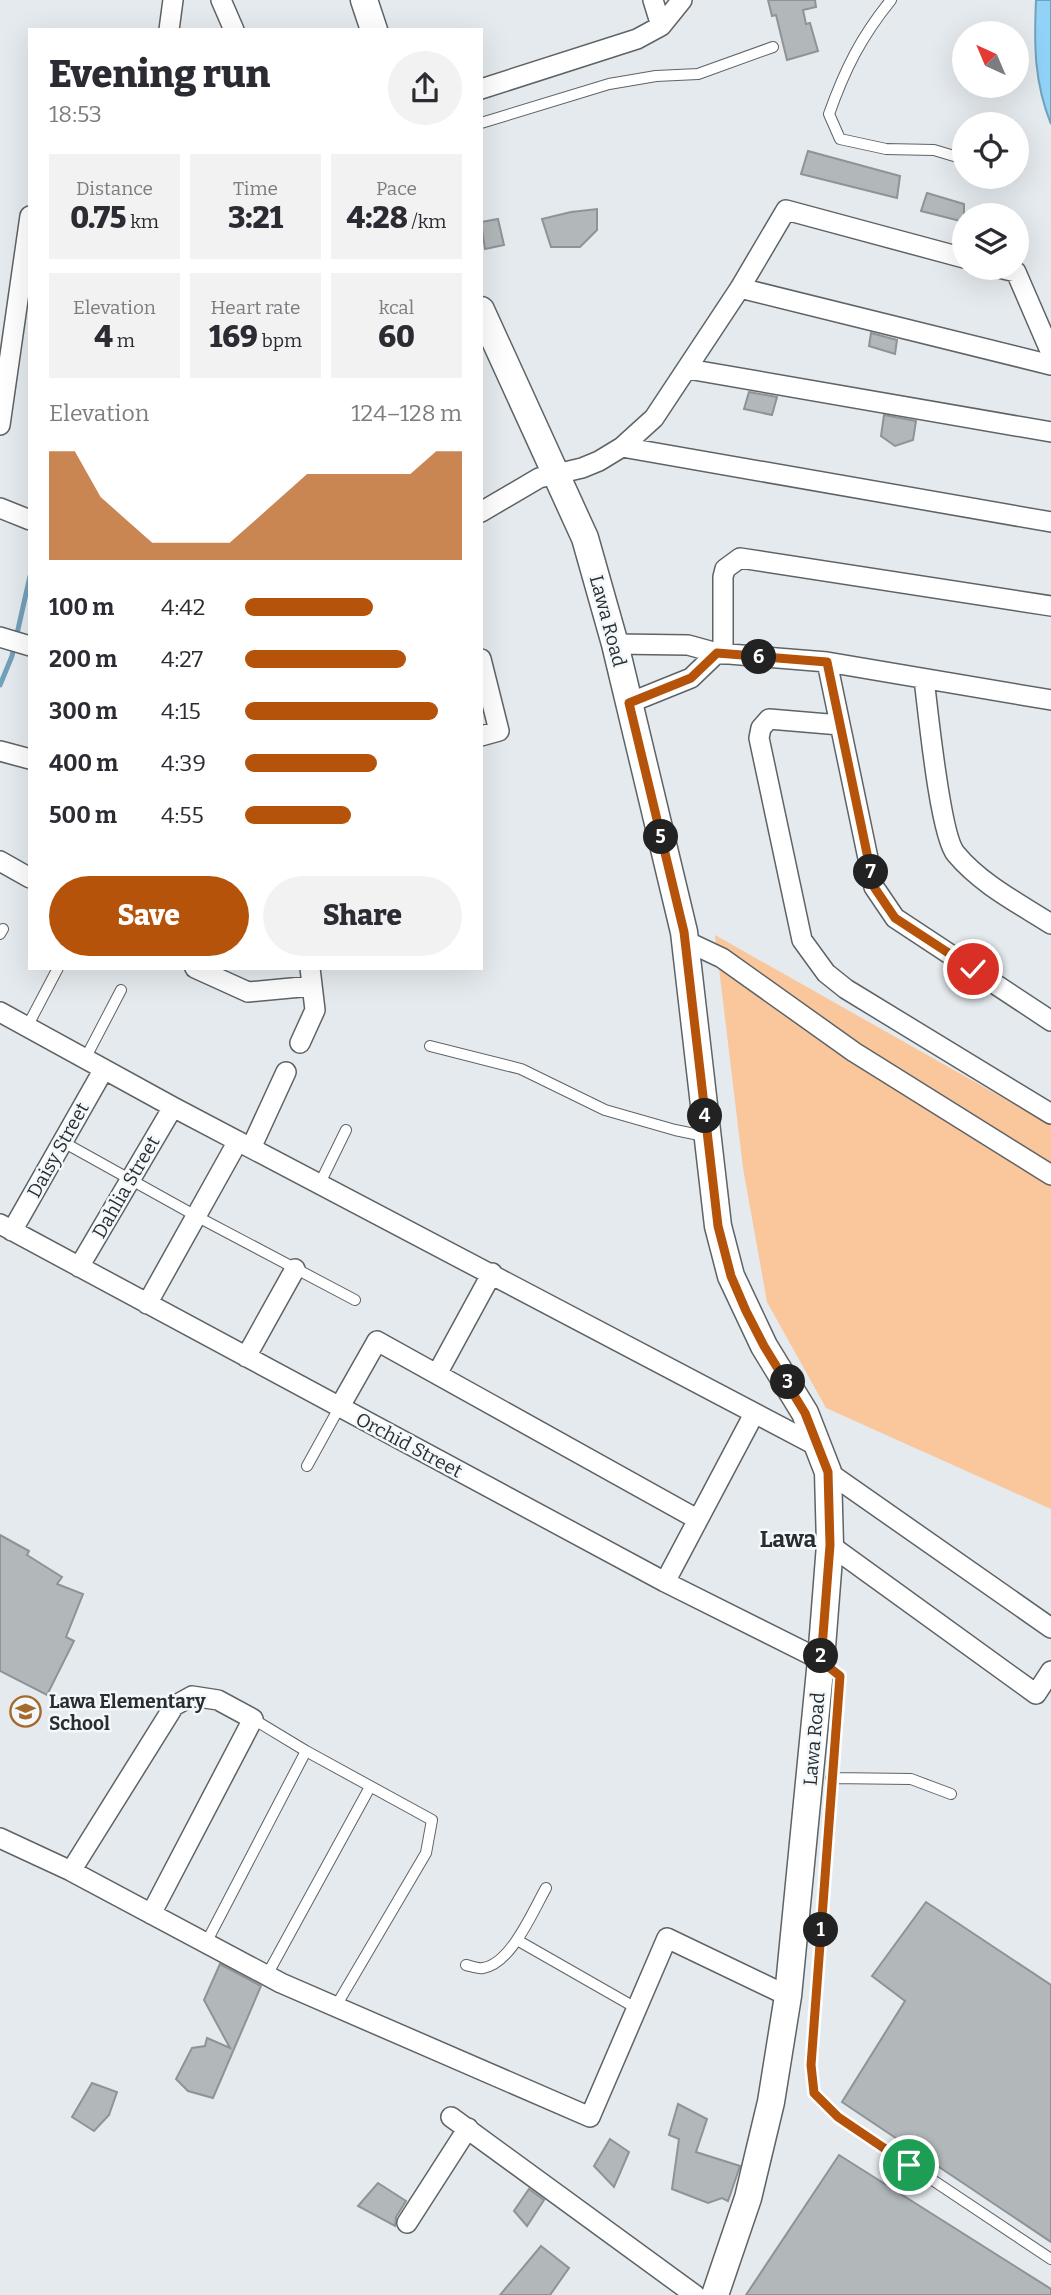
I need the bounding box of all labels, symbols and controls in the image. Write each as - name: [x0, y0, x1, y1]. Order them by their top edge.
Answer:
- north arrow: [952, 21, 1029, 98]
- map controls: [952, 21, 1029, 280]
- text: Evening run: [49, 51, 270, 97]
- button: share: [388, 51, 462, 125]
- text: 18:53: [49, 100, 102, 128]
- button: locate: [952, 112, 1029, 189]
- text: Distance: [76, 177, 153, 200]
- text: Time: [233, 177, 278, 200]
- text: Pace: [376, 177, 417, 200]
- text: 0.75: [70, 200, 126, 236]
- text: 3:21: [228, 200, 283, 236]
- text: 4:28: [347, 200, 408, 236]
- button: layers: [952, 203, 1029, 280]
- text: km: [126, 210, 159, 233]
- text: /km: [408, 210, 446, 233]
- text: Elevation: [73, 296, 156, 319]
- text: Heart rate: [211, 296, 300, 319]
- text: kcal: [379, 296, 414, 319]
- text: 4: [94, 319, 113, 355]
- text: 169: [209, 319, 258, 355]
- text: 60: [378, 319, 415, 355]
- text: m: [113, 329, 135, 352]
- text: bpm: [258, 329, 302, 352]
- text: Elevation: [49, 399, 149, 427]
- text: 124–128 m: [351, 399, 462, 427]
- street label: Lawa Road: [585, 573, 631, 669]
- text: 100 m: [49, 593, 114, 621]
- text: 4:42: [161, 593, 205, 621]
- pin: 6: [742, 640, 776, 674]
- text: 200 m: [49, 645, 117, 673]
- text: 4:27: [161, 645, 203, 673]
- text: 6: [753, 645, 764, 668]
- text: 300 m: [49, 697, 118, 725]
- text: 4:15: [161, 697, 201, 725]
- text: 400 m: [49, 749, 118, 777]
- text: 4:39: [161, 749, 206, 777]
- text: 500 m: [49, 801, 117, 829]
- text: 4:55: [161, 801, 204, 829]
- pin: 5: [644, 820, 678, 854]
- text: 5: [655, 825, 666, 848]
- pin: 7: [854, 854, 888, 890]
- text: 7: [865, 860, 876, 883]
- button: Save: [49, 876, 249, 956]
- button: Share: [263, 876, 462, 956]
- pin: [943, 939, 1003, 999]
- icon: check: [954, 950, 992, 988]
- street label: Daisy Street: [22, 1098, 94, 1202]
- pin: 4: [688, 1098, 722, 1134]
- text: 4: [699, 1104, 710, 1127]
- street label: Dahlia Street: [87, 1132, 165, 1242]
- pin: 3: [770, 1364, 806, 1400]
- text: 3: [782, 1370, 793, 1393]
- street label: Orchid Street: [352, 1407, 466, 1483]
- district label: Lawa: [760, 1525, 816, 1553]
- pin: 2: [804, 1638, 838, 1674]
- text: 2: [815, 1644, 826, 1667]
- place label: Lawa Elementary School: [49, 1690, 206, 1735]
- street label: Lawa Road: [798, 1691, 830, 1787]
- school or university icon: Lawa Elementary School: [9, 1695, 43, 1729]
- pin: 1: [804, 1912, 838, 1948]
- text: 1: [816, 1918, 825, 1941]
- pin: [879, 2135, 939, 2195]
- icon: arrive: [890, 2146, 928, 2184]

